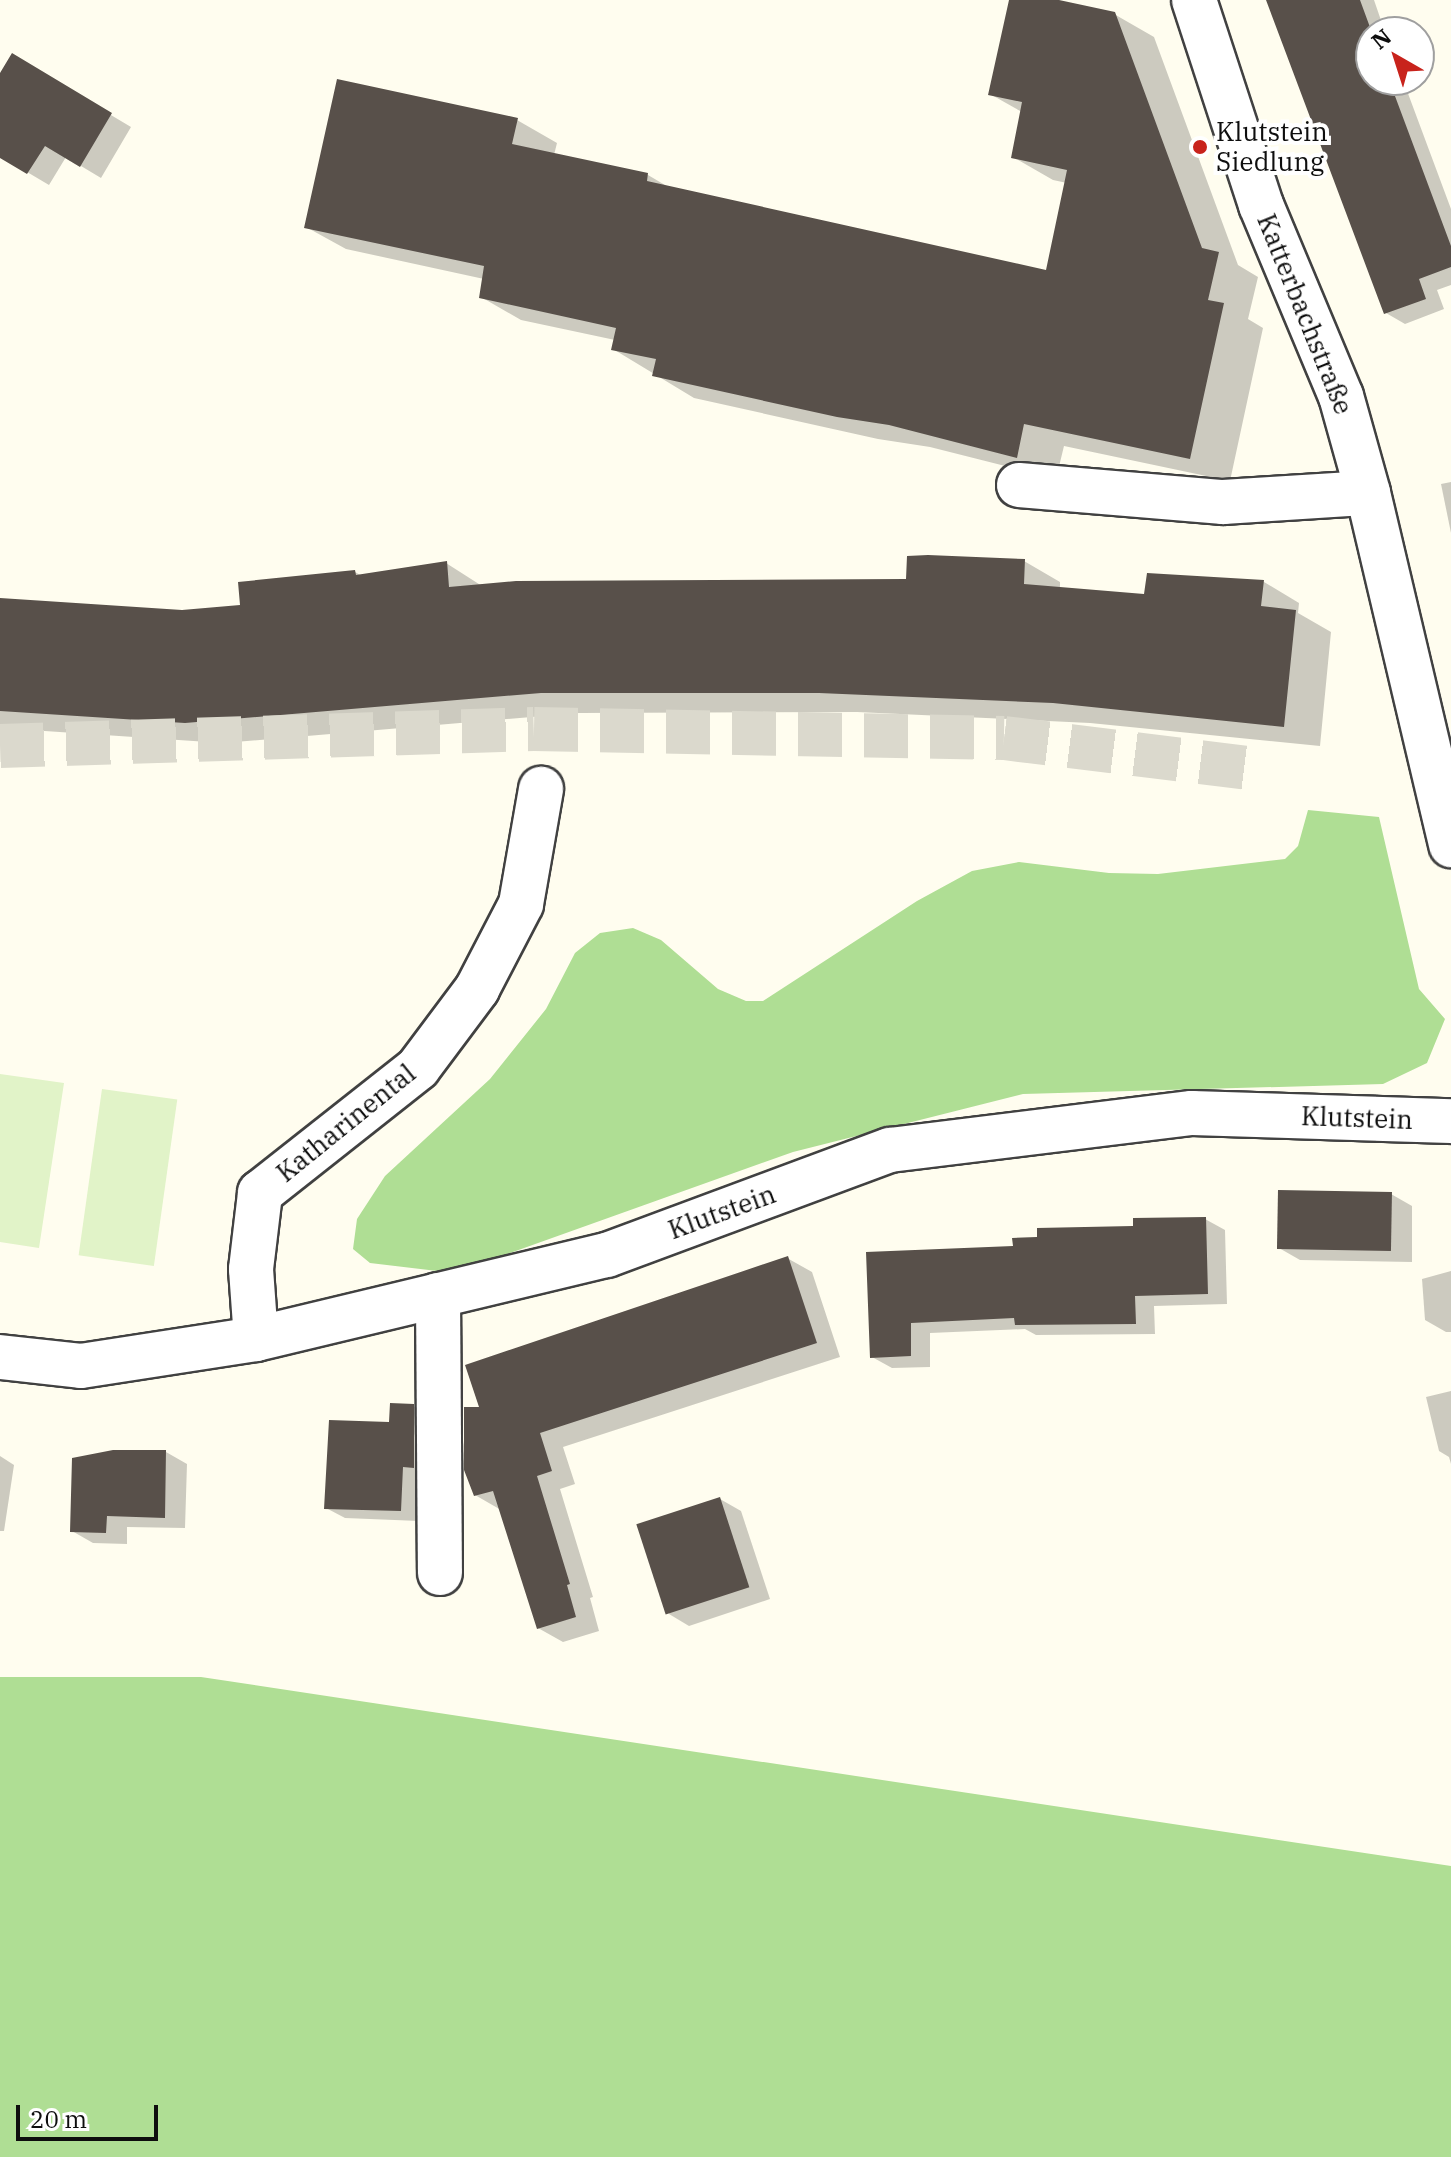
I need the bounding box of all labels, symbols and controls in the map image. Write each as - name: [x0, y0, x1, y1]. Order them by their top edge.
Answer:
- north arrow: [1355, 16, 1435, 96]
- text: N: [1365, 22, 1397, 55]
- place label: Klutstein Siedlung: [1216, 116, 1328, 178]
- marker: Klutstein Siedlung: [1191, 138, 1209, 156]
- street label: Katterbachstraße: [1251, 209, 1359, 419]
- street label: Katharinental: [270, 1058, 422, 1188]
- street label: Klutstein: [1301, 1100, 1413, 1136]
- street label: Klutstein: [664, 1178, 780, 1246]
- scale bar: [20, 2089, 162, 2139]
- text: 20 m: [30, 2103, 87, 2135]

